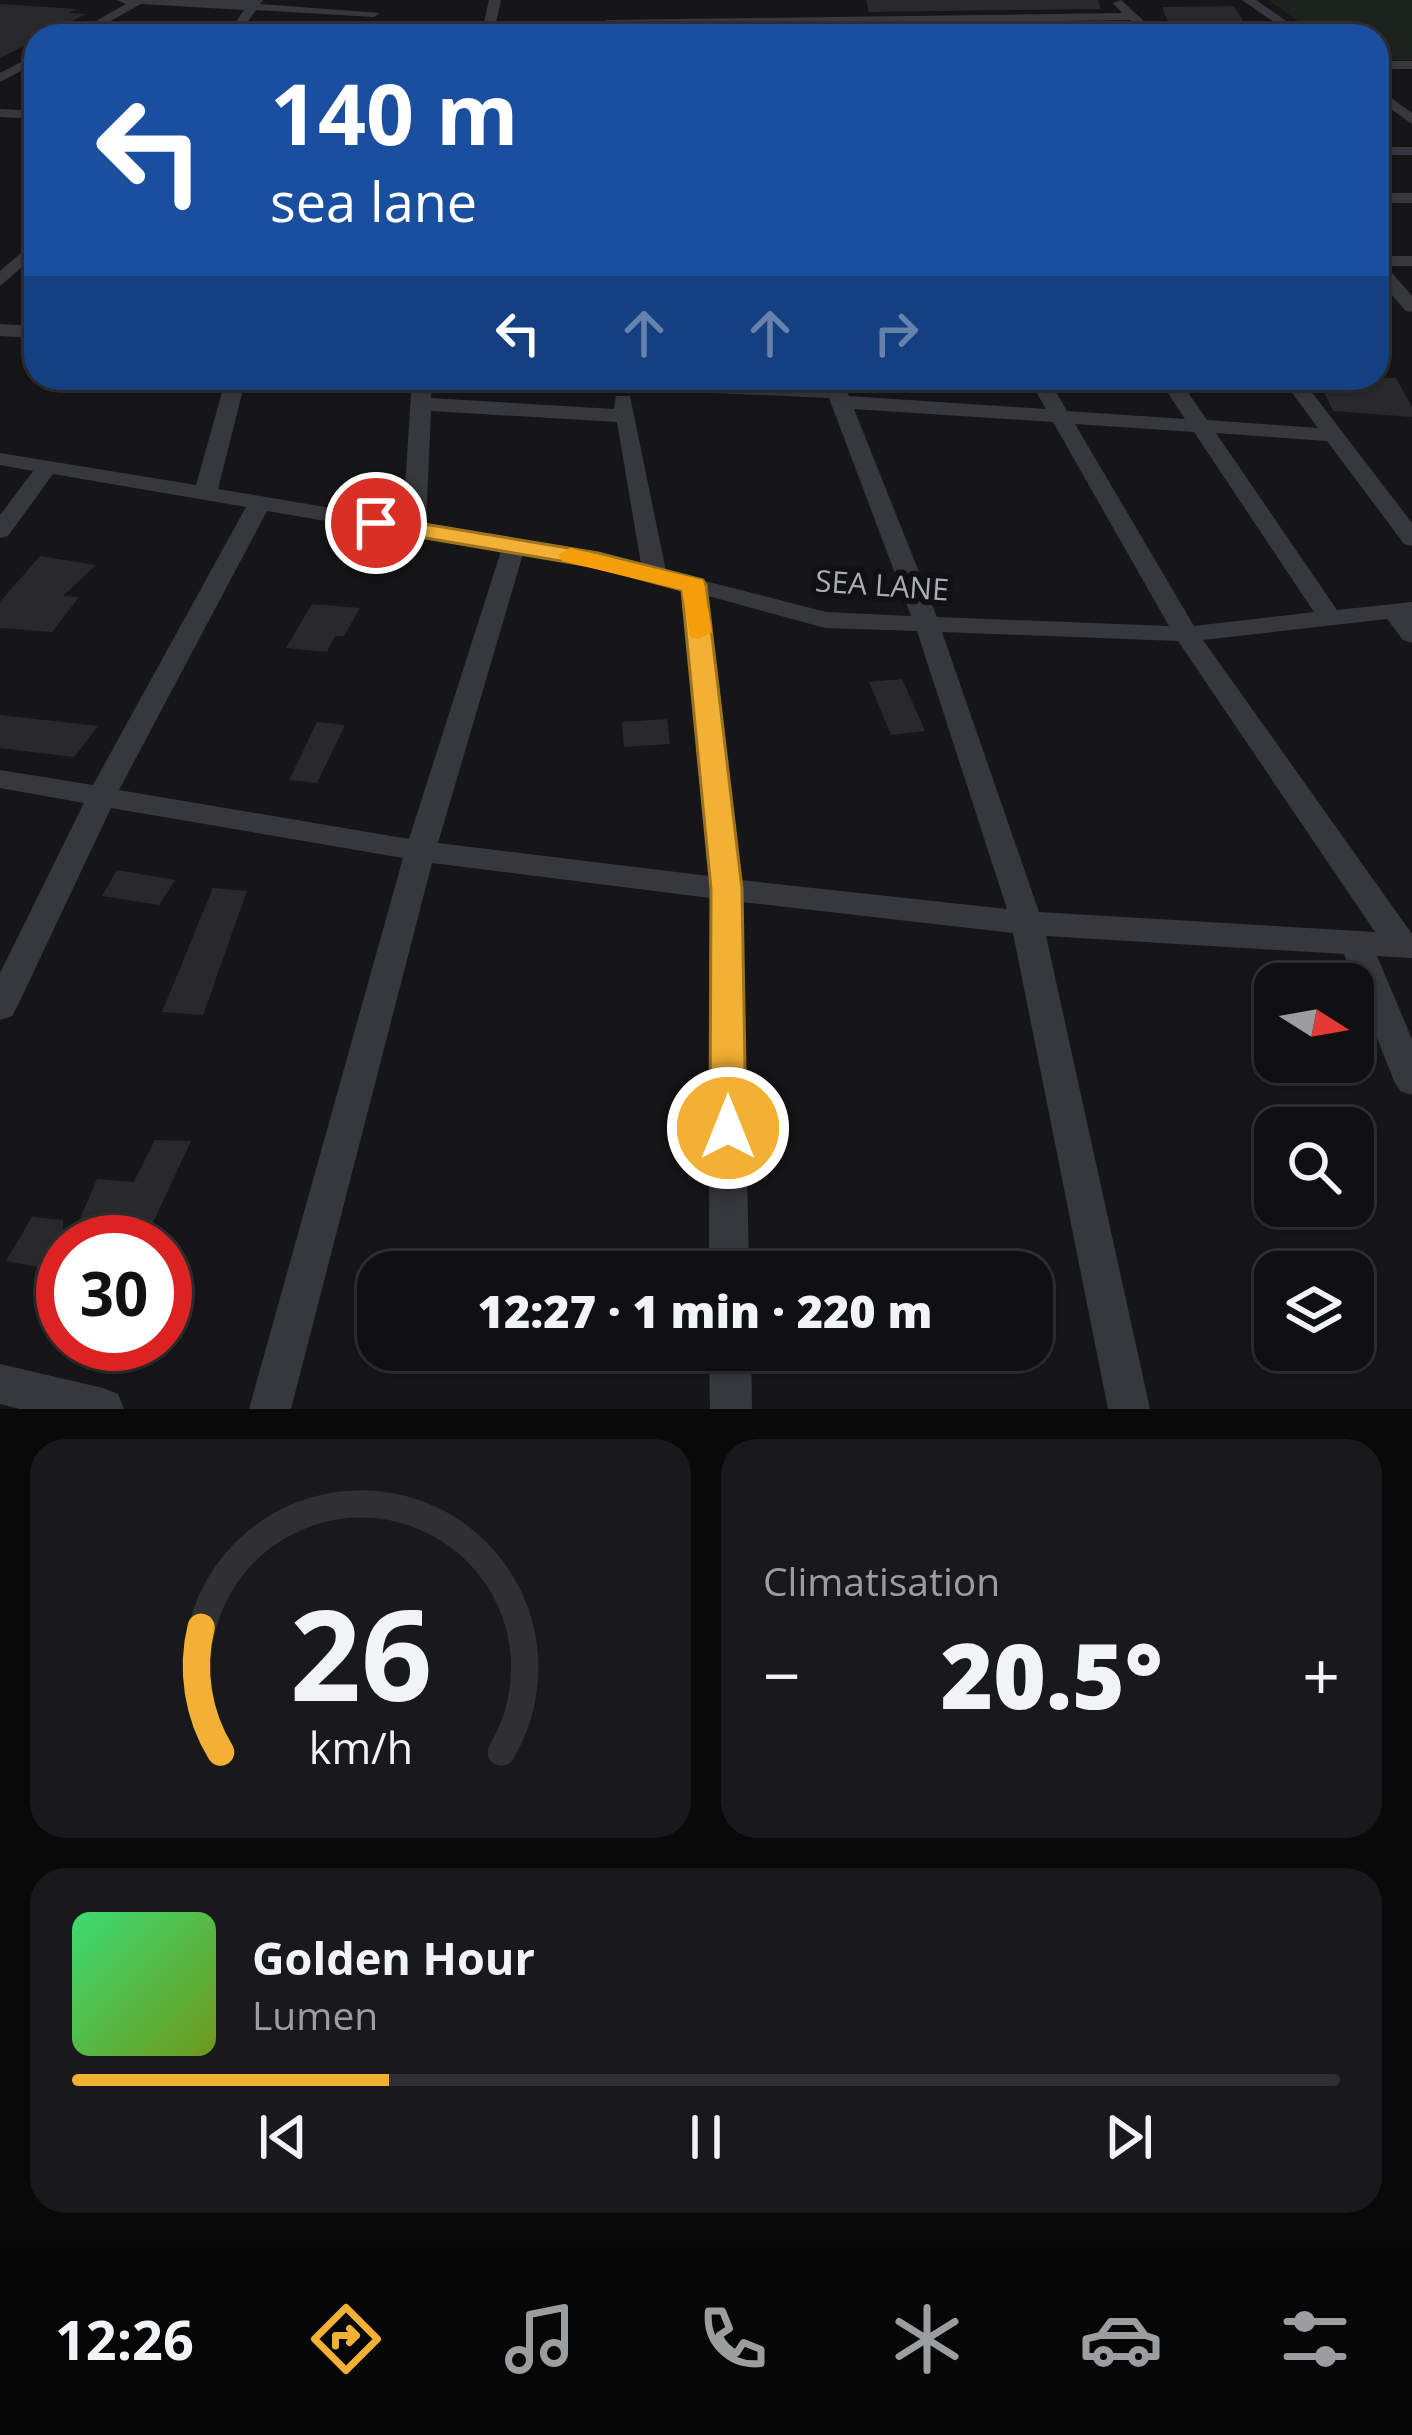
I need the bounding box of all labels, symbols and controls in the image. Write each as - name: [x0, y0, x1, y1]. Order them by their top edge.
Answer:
- text: 140 m: [270, 55, 518, 170]
- icon: left: [72, 72, 228, 228]
- text: sea lane: [270, 164, 477, 238]
- icon: left: [485, 300, 551, 366]
- icon: ahead: [611, 300, 677, 366]
- icon: ahead: [737, 300, 803, 366]
- icon: right: [863, 300, 929, 366]
- pin: [325, 472, 427, 574]
- icon: arrive: [343, 490, 409, 556]
- street label: SEA LANE: [814, 559, 950, 610]
- north arrow: [1254, 963, 1374, 1083]
- map controls: [1254, 963, 1374, 1371]
- position arrow: [665, 1065, 791, 1191]
- button: search: [1254, 1107, 1374, 1227]
- speed limit sign: 30: [36, 1215, 192, 1371]
- button: layers: [1254, 1251, 1374, 1371]
- text: 12:27 · 1 min · 220 m: [478, 1280, 932, 1341]
- text: Climatisation: [763, 1554, 1000, 1607]
- text: 26: [289, 1568, 432, 1738]
- text: 20.5°: [940, 1613, 1163, 1735]
- text: −: [763, 1629, 801, 1719]
- text: +: [1302, 1629, 1340, 1719]
- text: km/h: [308, 1717, 413, 1776]
- text: Golden Hour: [252, 1927, 535, 1988]
- text: Lumen: [252, 1988, 378, 2041]
- icon: previous: [250, 2104, 316, 2170]
- icon: pause: [673, 2104, 739, 2170]
- icon: next: [1096, 2104, 1162, 2170]
- icon: directions: [304, 2297, 388, 2381]
- icon: music: [498, 2297, 582, 2381]
- icon: phone: [691, 2297, 775, 2381]
- icon: climate: [885, 2297, 969, 2381]
- icon: car: [1079, 2297, 1163, 2381]
- icon: filters: [1273, 2297, 1357, 2381]
- text: 12:26: [55, 2302, 194, 2376]

